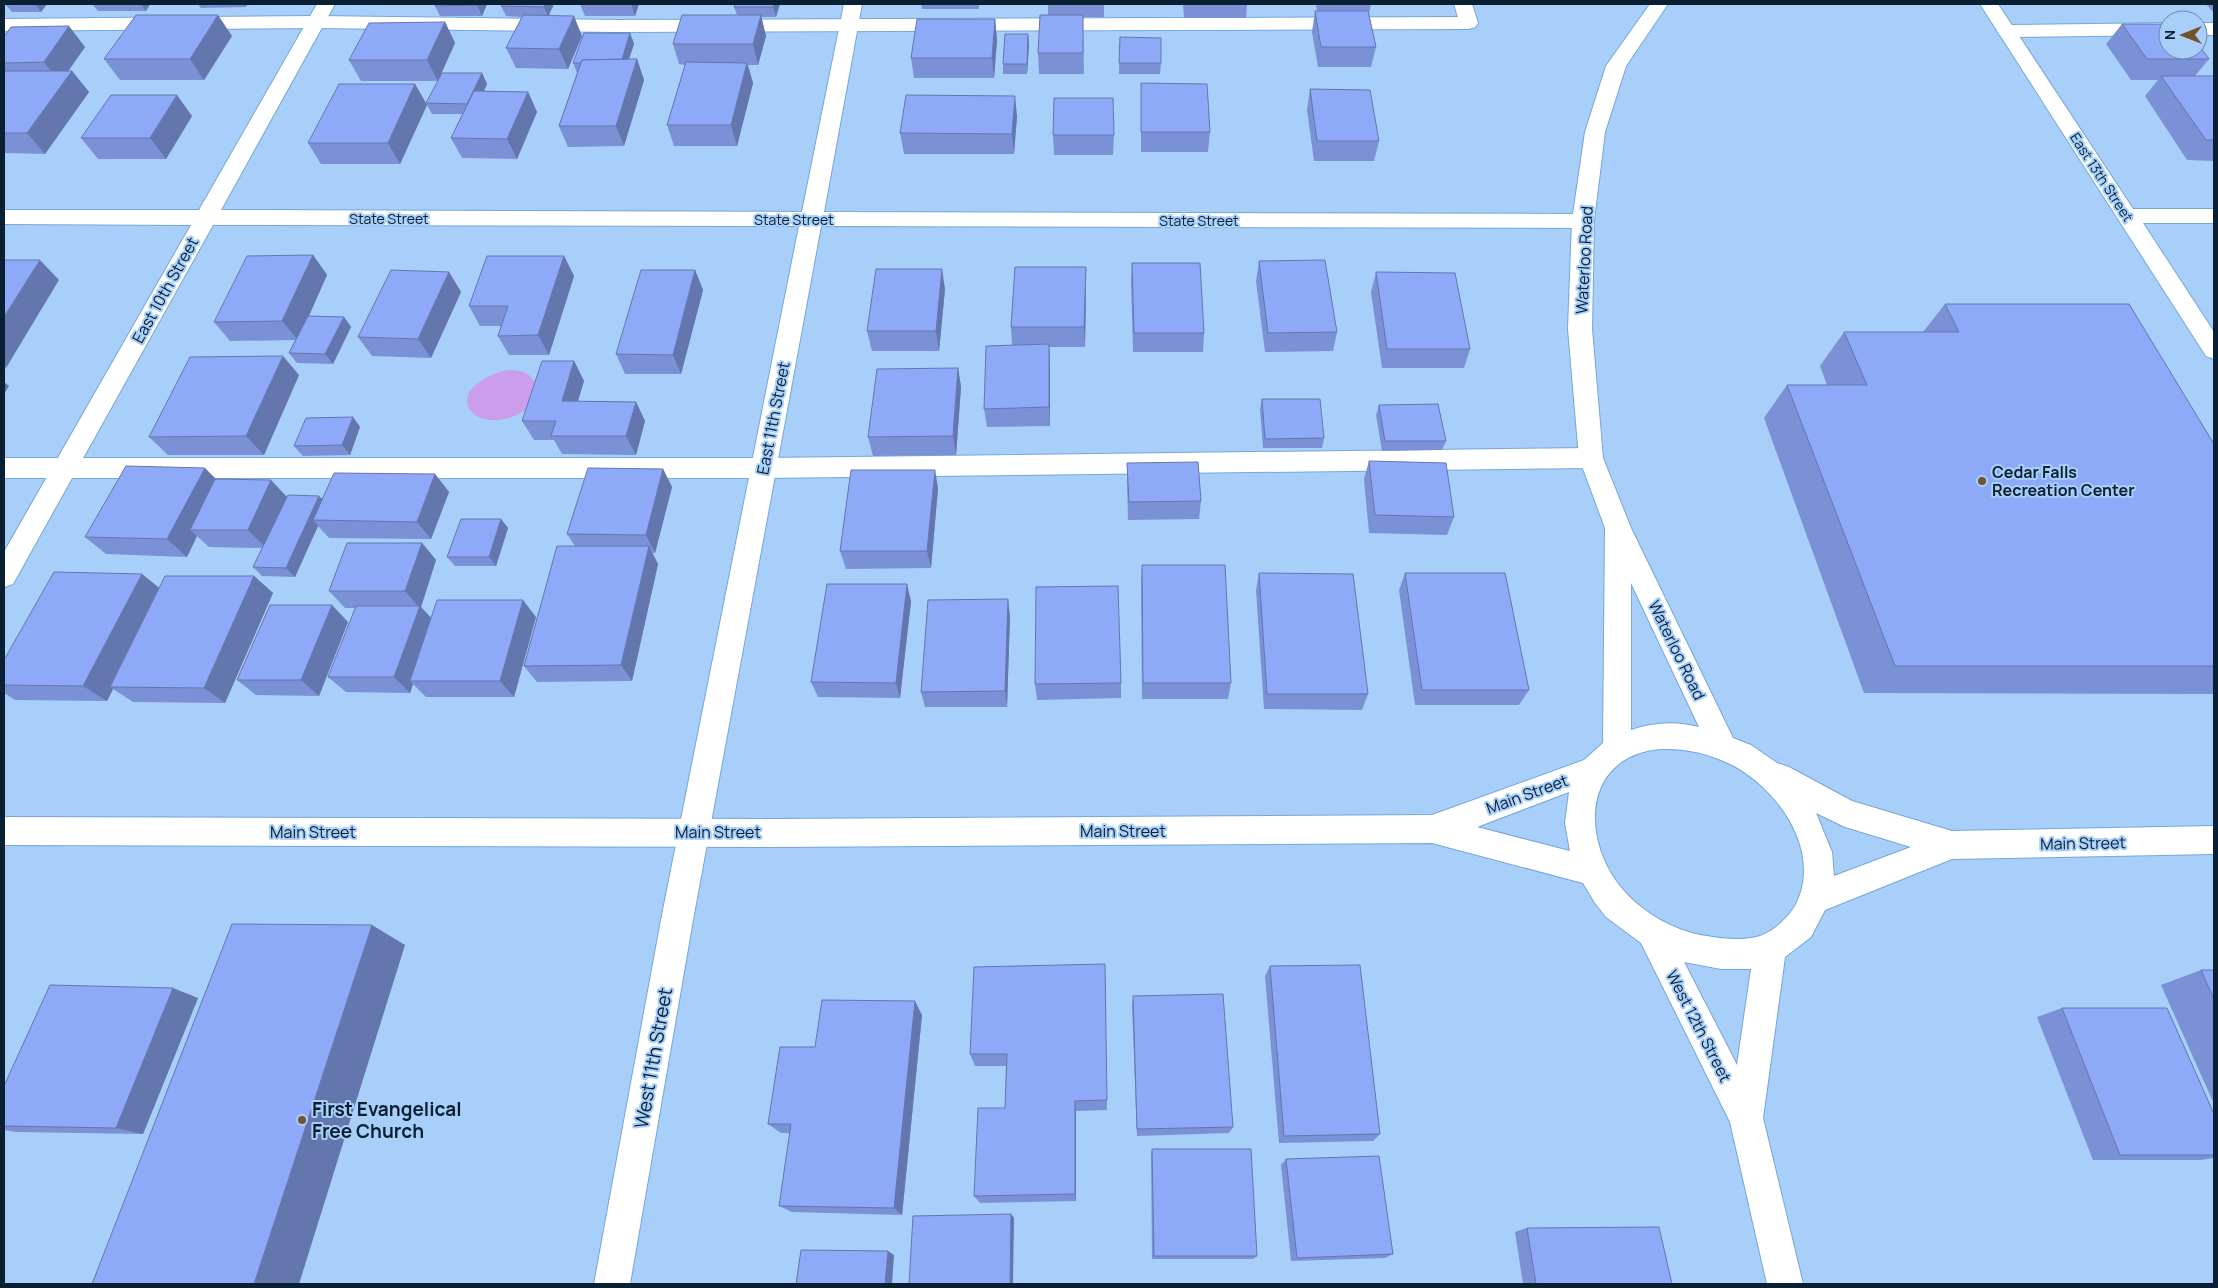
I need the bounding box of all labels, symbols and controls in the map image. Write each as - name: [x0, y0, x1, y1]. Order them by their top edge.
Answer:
- north arrow: [2158, 10, 2208, 60]
- text: N: [2160, 30, 2179, 40]
- street label: East 13th Street: [2066, 129, 2138, 226]
- street label: Waterloo Road: [1570, 205, 1598, 315]
- street label: State Street: [349, 209, 429, 228]
- street label: State Street: [754, 210, 834, 229]
- street label: State Street: [1159, 211, 1239, 230]
- street label: East 10th Street: [127, 233, 203, 347]
- street label: East 11th Street: [751, 360, 795, 476]
- place label: Cedar Falls Recreation Center: [1992, 461, 2135, 501]
- marker: Cedar Falls Recreation Center: [1976, 475, 1988, 487]
- street label: Waterloo Road: [1643, 597, 1711, 703]
- street label: Main Street: [1483, 769, 1571, 819]
- street label: Main Street: [1080, 820, 1166, 842]
- street label: Main Street: [270, 821, 356, 843]
- street label: Main Street: [675, 821, 761, 843]
- street label: Main Street: [2040, 831, 2126, 855]
- street label: West 12th Street: [1661, 966, 1737, 1086]
- street label: West 11th Street: [628, 986, 678, 1130]
- place label: First Evangelical Free Church: [312, 1096, 462, 1144]
- marker: First Evangelical Free Church: [296, 1114, 308, 1126]

